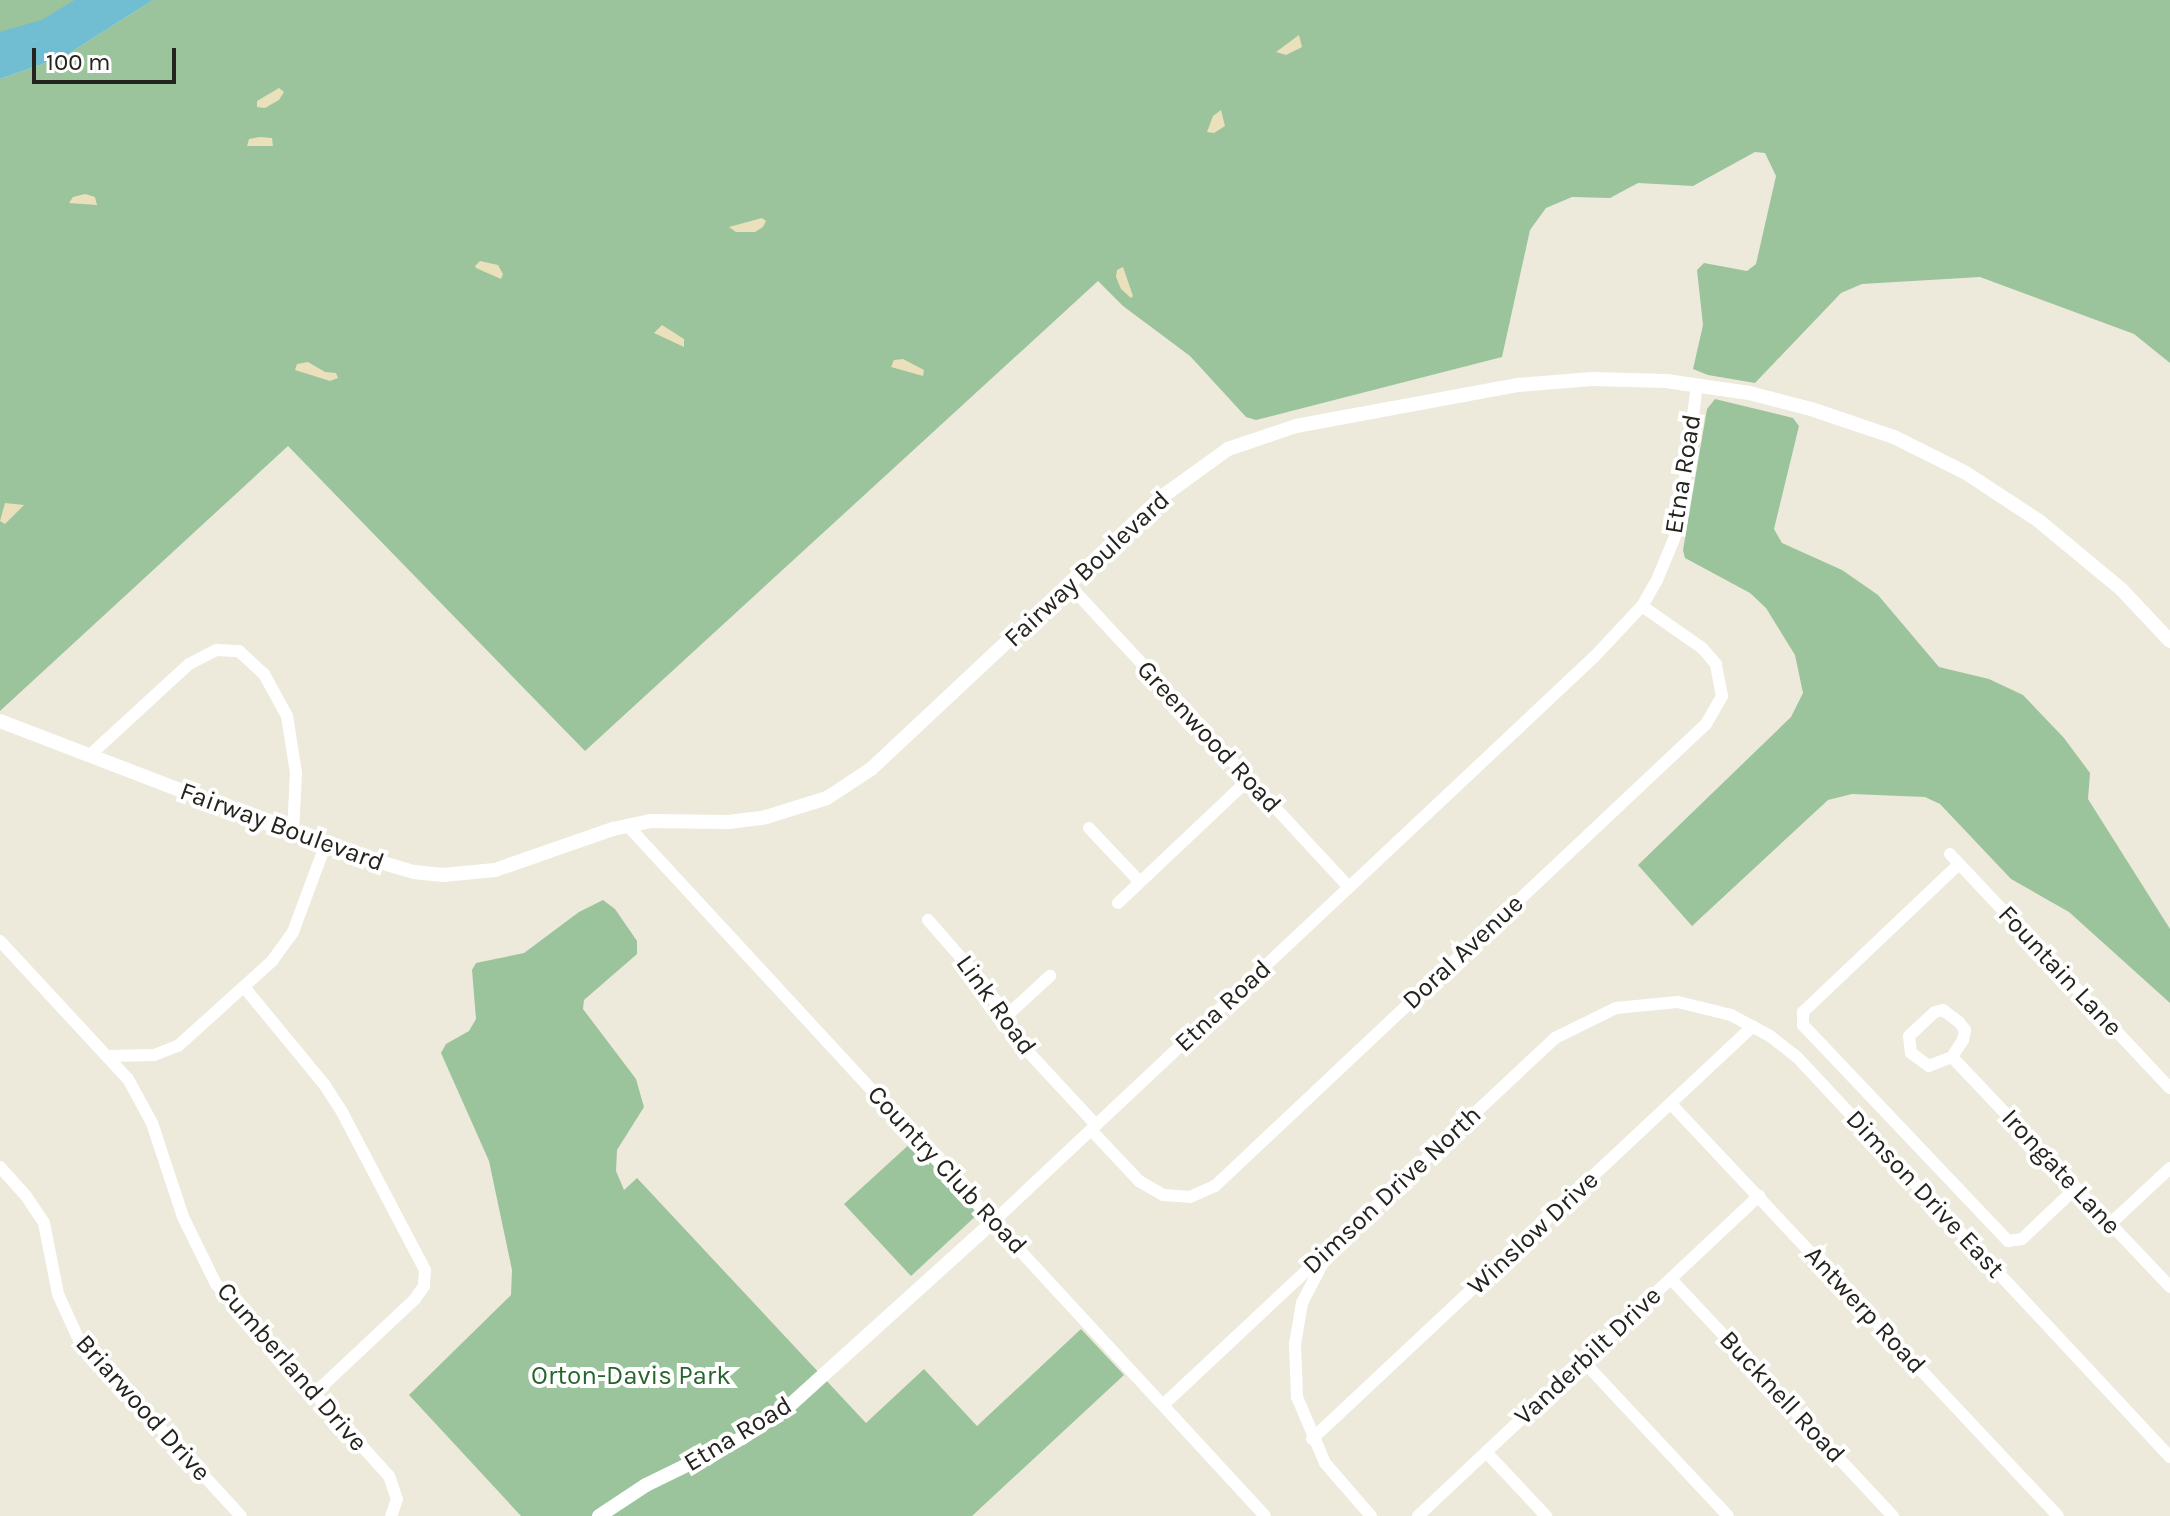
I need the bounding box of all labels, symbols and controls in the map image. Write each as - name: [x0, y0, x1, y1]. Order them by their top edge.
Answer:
- scale bar: [36, 32, 180, 82]
- text: 100 m: [46, 48, 111, 76]
- street label: Etna Road: [1658, 412, 1708, 536]
- street label: Fairway Boulevard: [998, 484, 1176, 654]
- street label: Greenwood Road: [1130, 654, 1288, 820]
- street label: Fairway Boulevard: [176, 776, 388, 878]
- street label: Doral Avenue: [1396, 888, 1530, 1016]
- street label: Fountain Lane: [1991, 899, 2129, 1043]
- street label: Link Road: [949, 949, 1043, 1061]
- street label: Etna Road: [1168, 954, 1278, 1058]
- street label: Country Club Road: [861, 1079, 1033, 1261]
- street label: Dimson Drive North: [1296, 1099, 1488, 1281]
- street label: Irongate Lane: [1995, 1103, 2127, 1241]
- street label: Dimson Drive East: [1839, 1104, 2011, 1284]
- street label: Winslow Drive: [1461, 1164, 1605, 1302]
- street label: Antwerp Road: [1798, 1240, 1932, 1380]
- street label: Cumberland Drive: [210, 1276, 374, 1458]
- street label: Vanderbilt Drive: [1508, 1280, 1668, 1432]
- street label: Bucknell Road: [1713, 1324, 1851, 1470]
- street label: Briarwood Drive: [69, 1328, 217, 1488]
- park label: Orton-Davis Park: [531, 1360, 731, 1392]
- street label: Etna Road: [678, 1390, 798, 1478]

